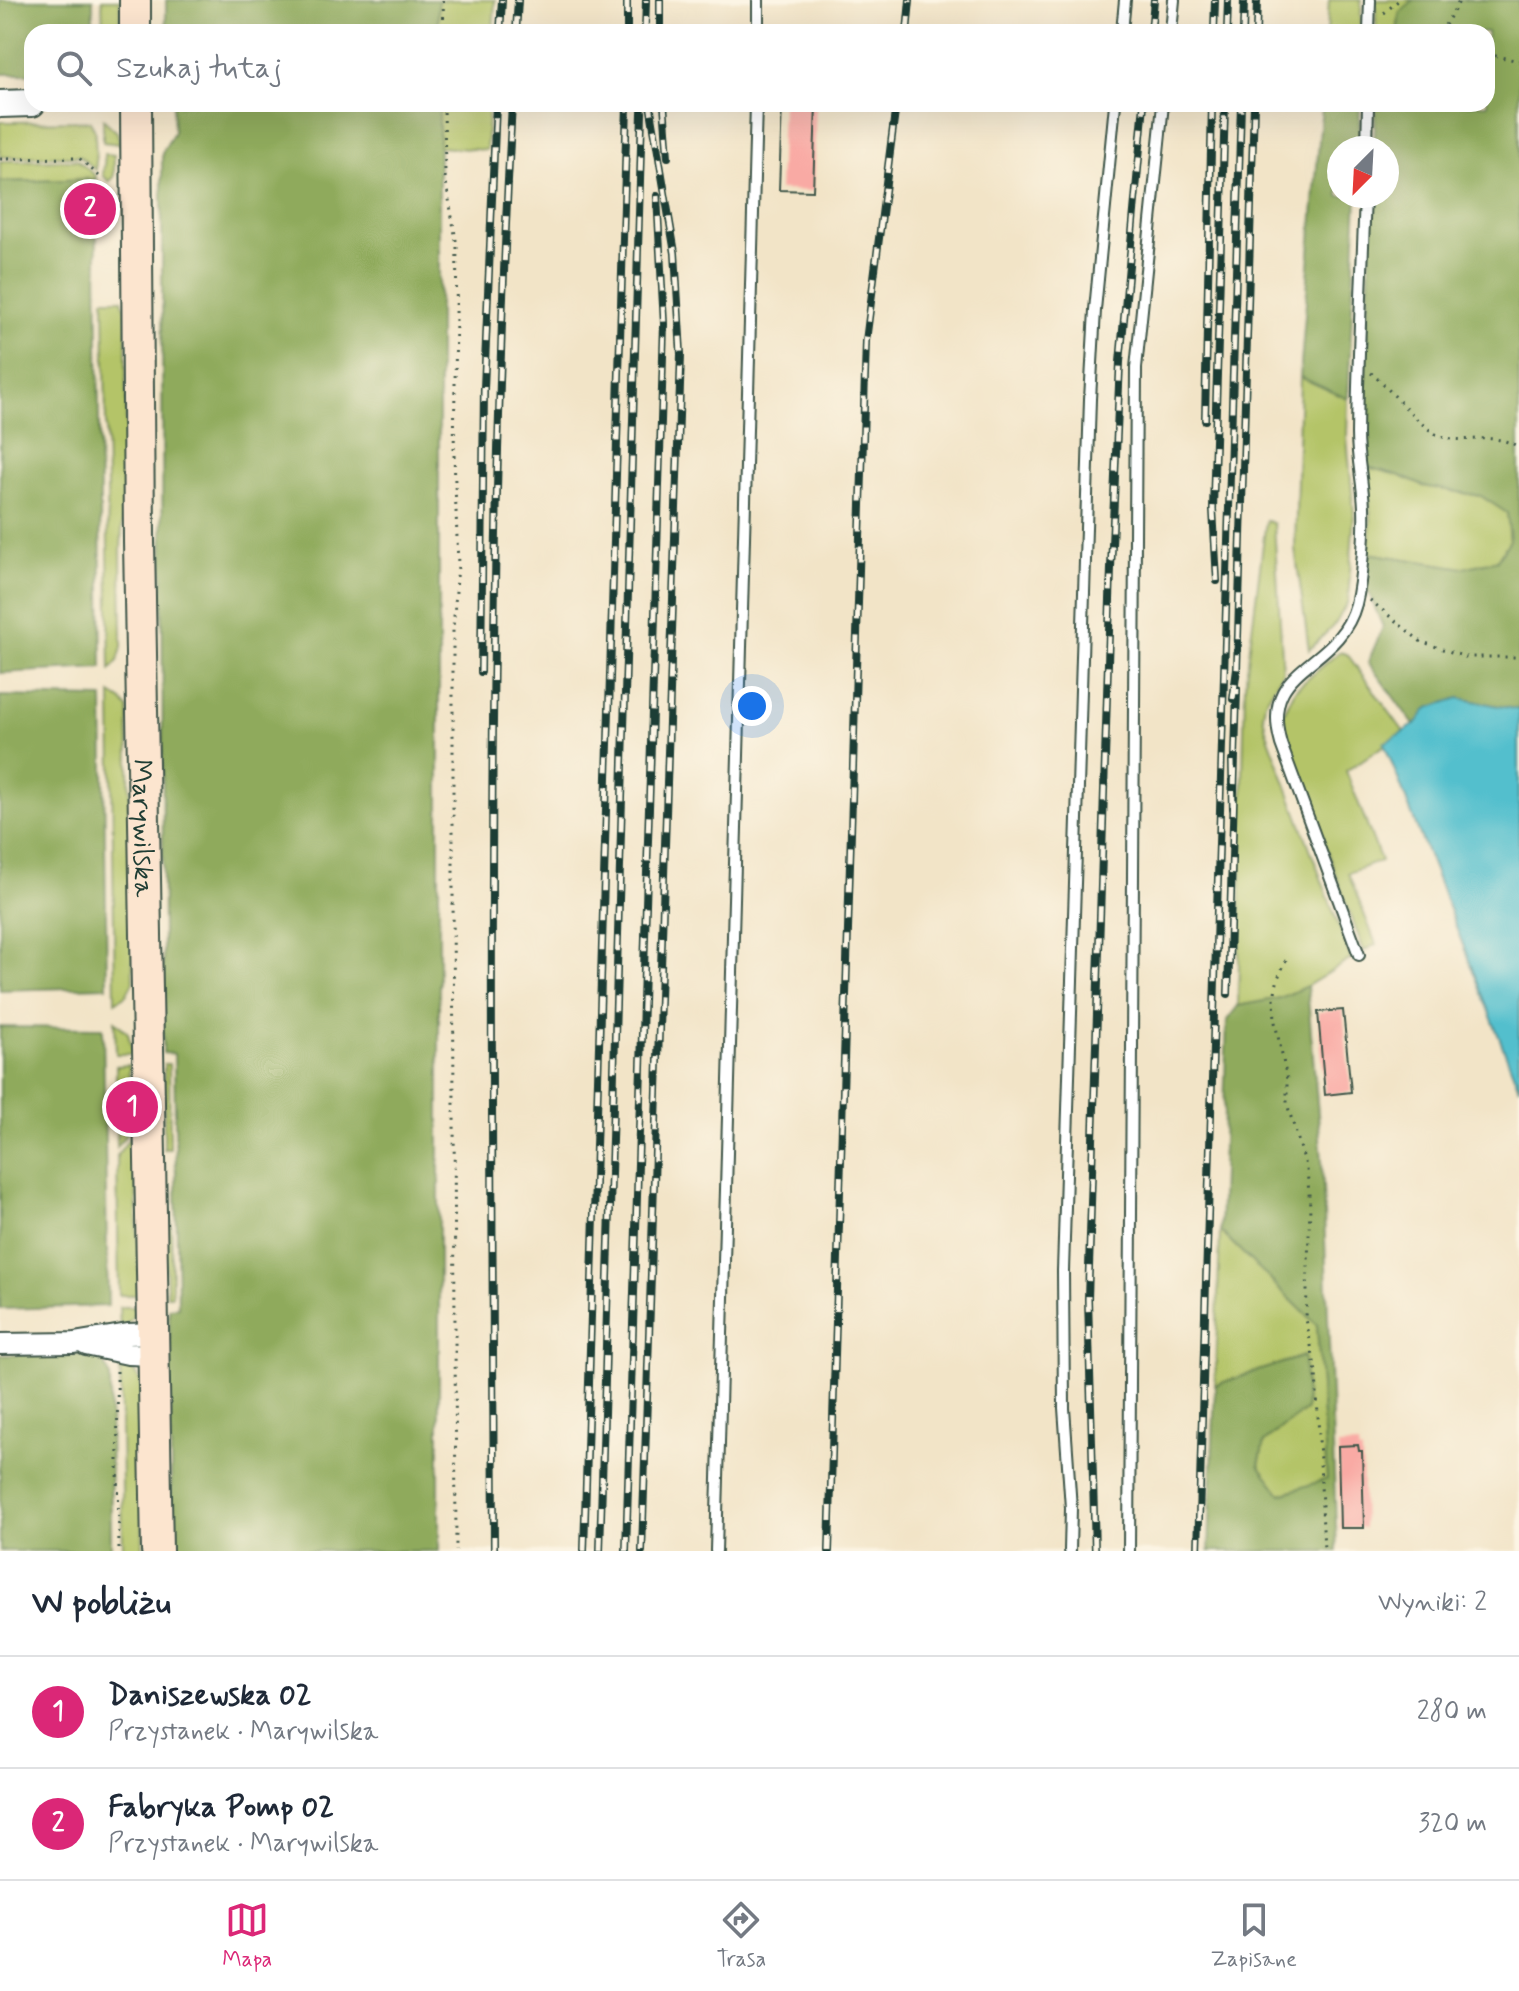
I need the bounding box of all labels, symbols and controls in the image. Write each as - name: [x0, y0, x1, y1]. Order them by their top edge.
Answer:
- search box: [24, 24, 1495, 112]
- icon: search: [52, 46, 96, 90]
- text: Szukaj tutaj: [116, 49, 282, 88]
- north arrow: [1327, 136, 1399, 208]
- pin: 2: [64, 179, 116, 239]
- your location: [732, 686, 772, 726]
- street label: Marywilska: [122, 759, 161, 898]
- pin: 1: [106, 1077, 158, 1137]
- text: W pobliżu: [32, 1581, 171, 1626]
- text: Wyniki: 2: [1378, 1586, 1487, 1620]
- text: Daniszewska 02: [108, 1676, 312, 1715]
- text: 1: [52, 1695, 64, 1729]
- text: 280 m: [1417, 1695, 1487, 1729]
- text: Przystanek · Marywilska: [108, 1715, 378, 1749]
- text: Fabryka Pomp 02: [108, 1788, 334, 1827]
- text: 2: [52, 1807, 64, 1841]
- text: 320 m: [1418, 1807, 1487, 1841]
- text: Przystanek · Marywilska: [108, 1827, 378, 1861]
- tab: Mapa: [222, 1898, 272, 1974]
- tab: Trasa: [717, 1898, 766, 1974]
- tab: Zapisane: [1211, 1898, 1297, 1974]

